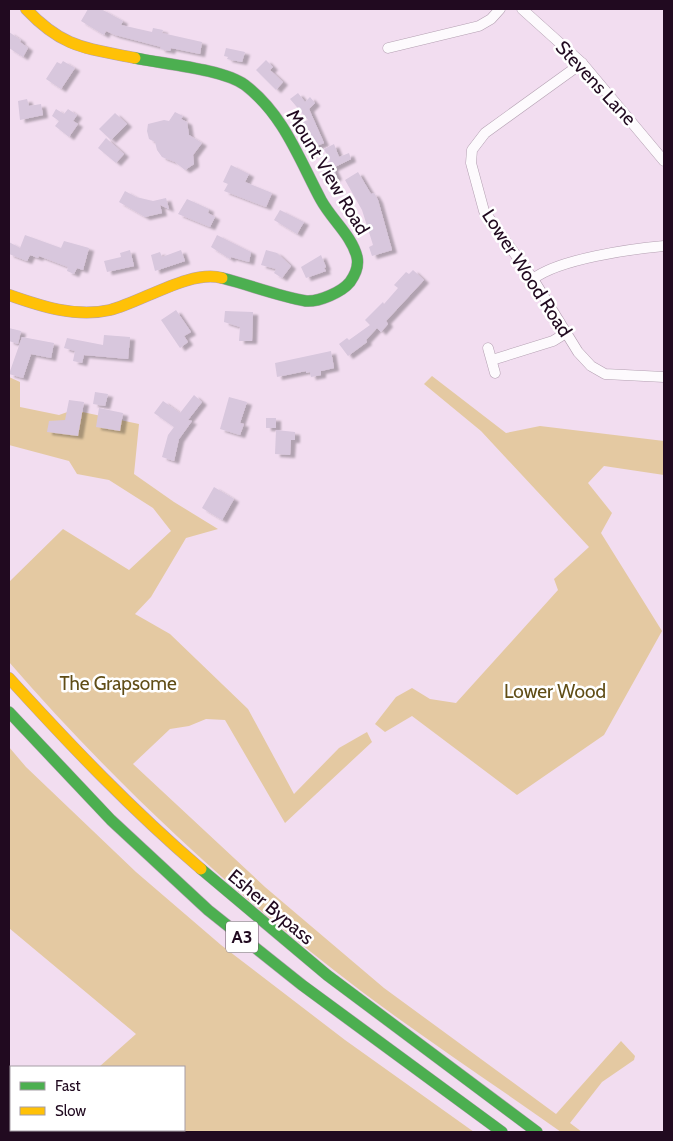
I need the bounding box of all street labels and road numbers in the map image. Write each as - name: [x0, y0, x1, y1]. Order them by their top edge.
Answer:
- street label: Stevens Lane: [551, 36, 641, 130]
- street label: Mount View Road: [282, 105, 374, 239]
- street label: Lower Wood Road: [477, 205, 577, 341]
- street label: Esher Bypass: [224, 865, 319, 950]
- road number: A3: [226, 922, 258, 952]

